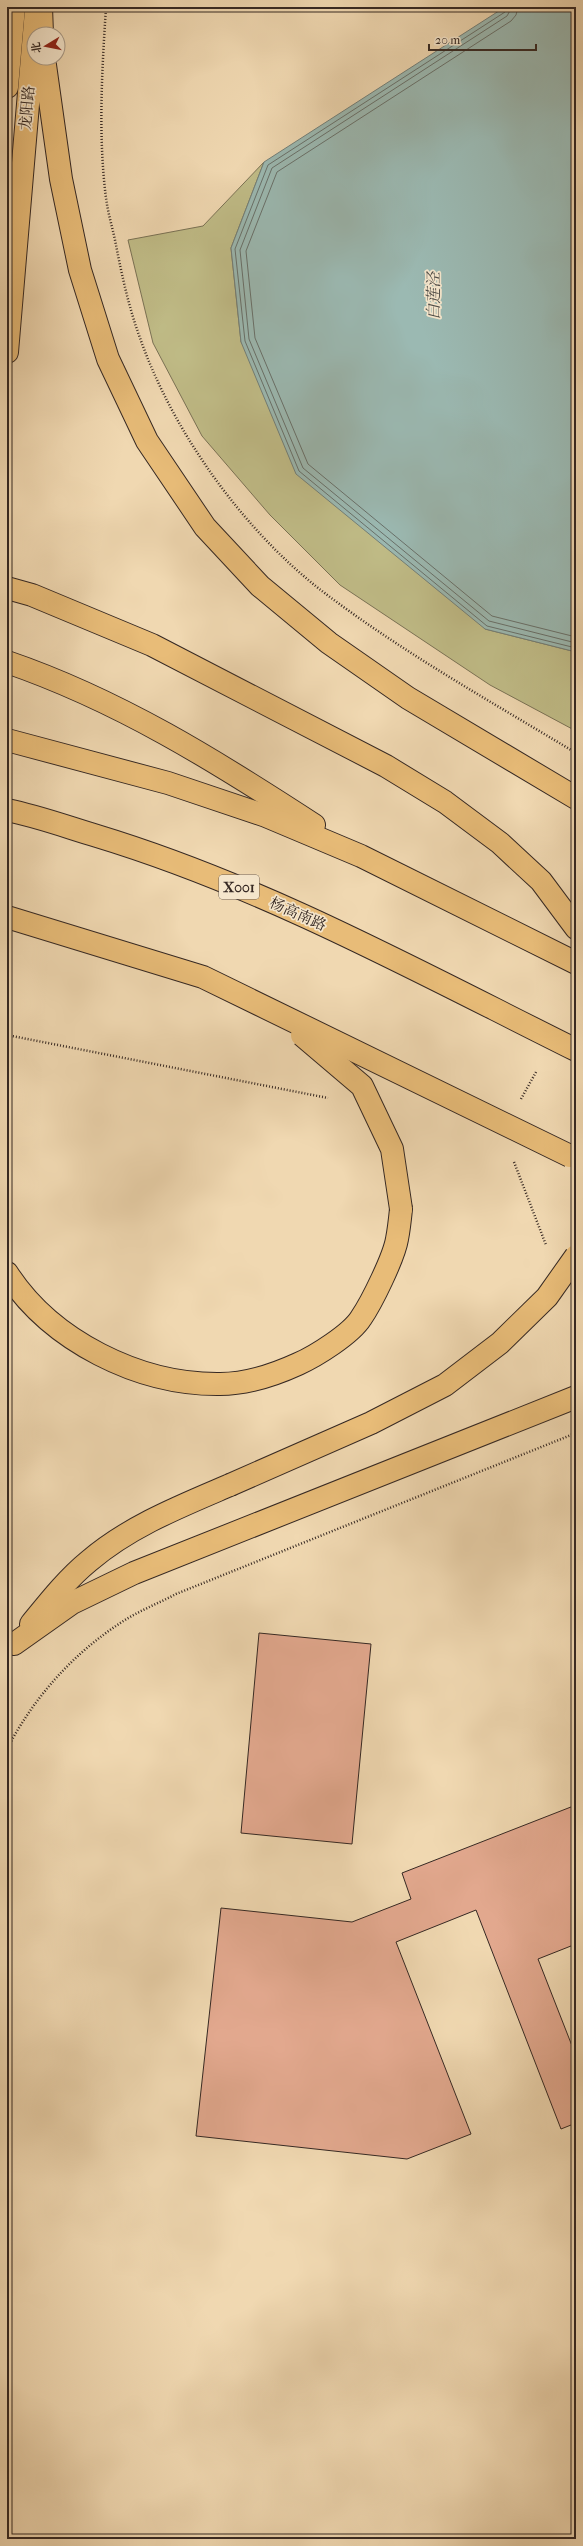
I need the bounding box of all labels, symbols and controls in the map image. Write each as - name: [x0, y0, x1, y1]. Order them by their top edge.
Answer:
- north arrow: [26, 26, 66, 66]
- scale bar: [429, 26, 536, 52]
- text: 20 m: [435, 33, 460, 47]
- text: 北: [29, 41, 44, 54]
- street label: 龙阳路: [16, 85, 38, 131]
- water label: 白莲泾: [424, 271, 443, 320]
- road number: X001: [219, 875, 259, 899]
- street label: 杨高南路: [267, 894, 329, 934]

